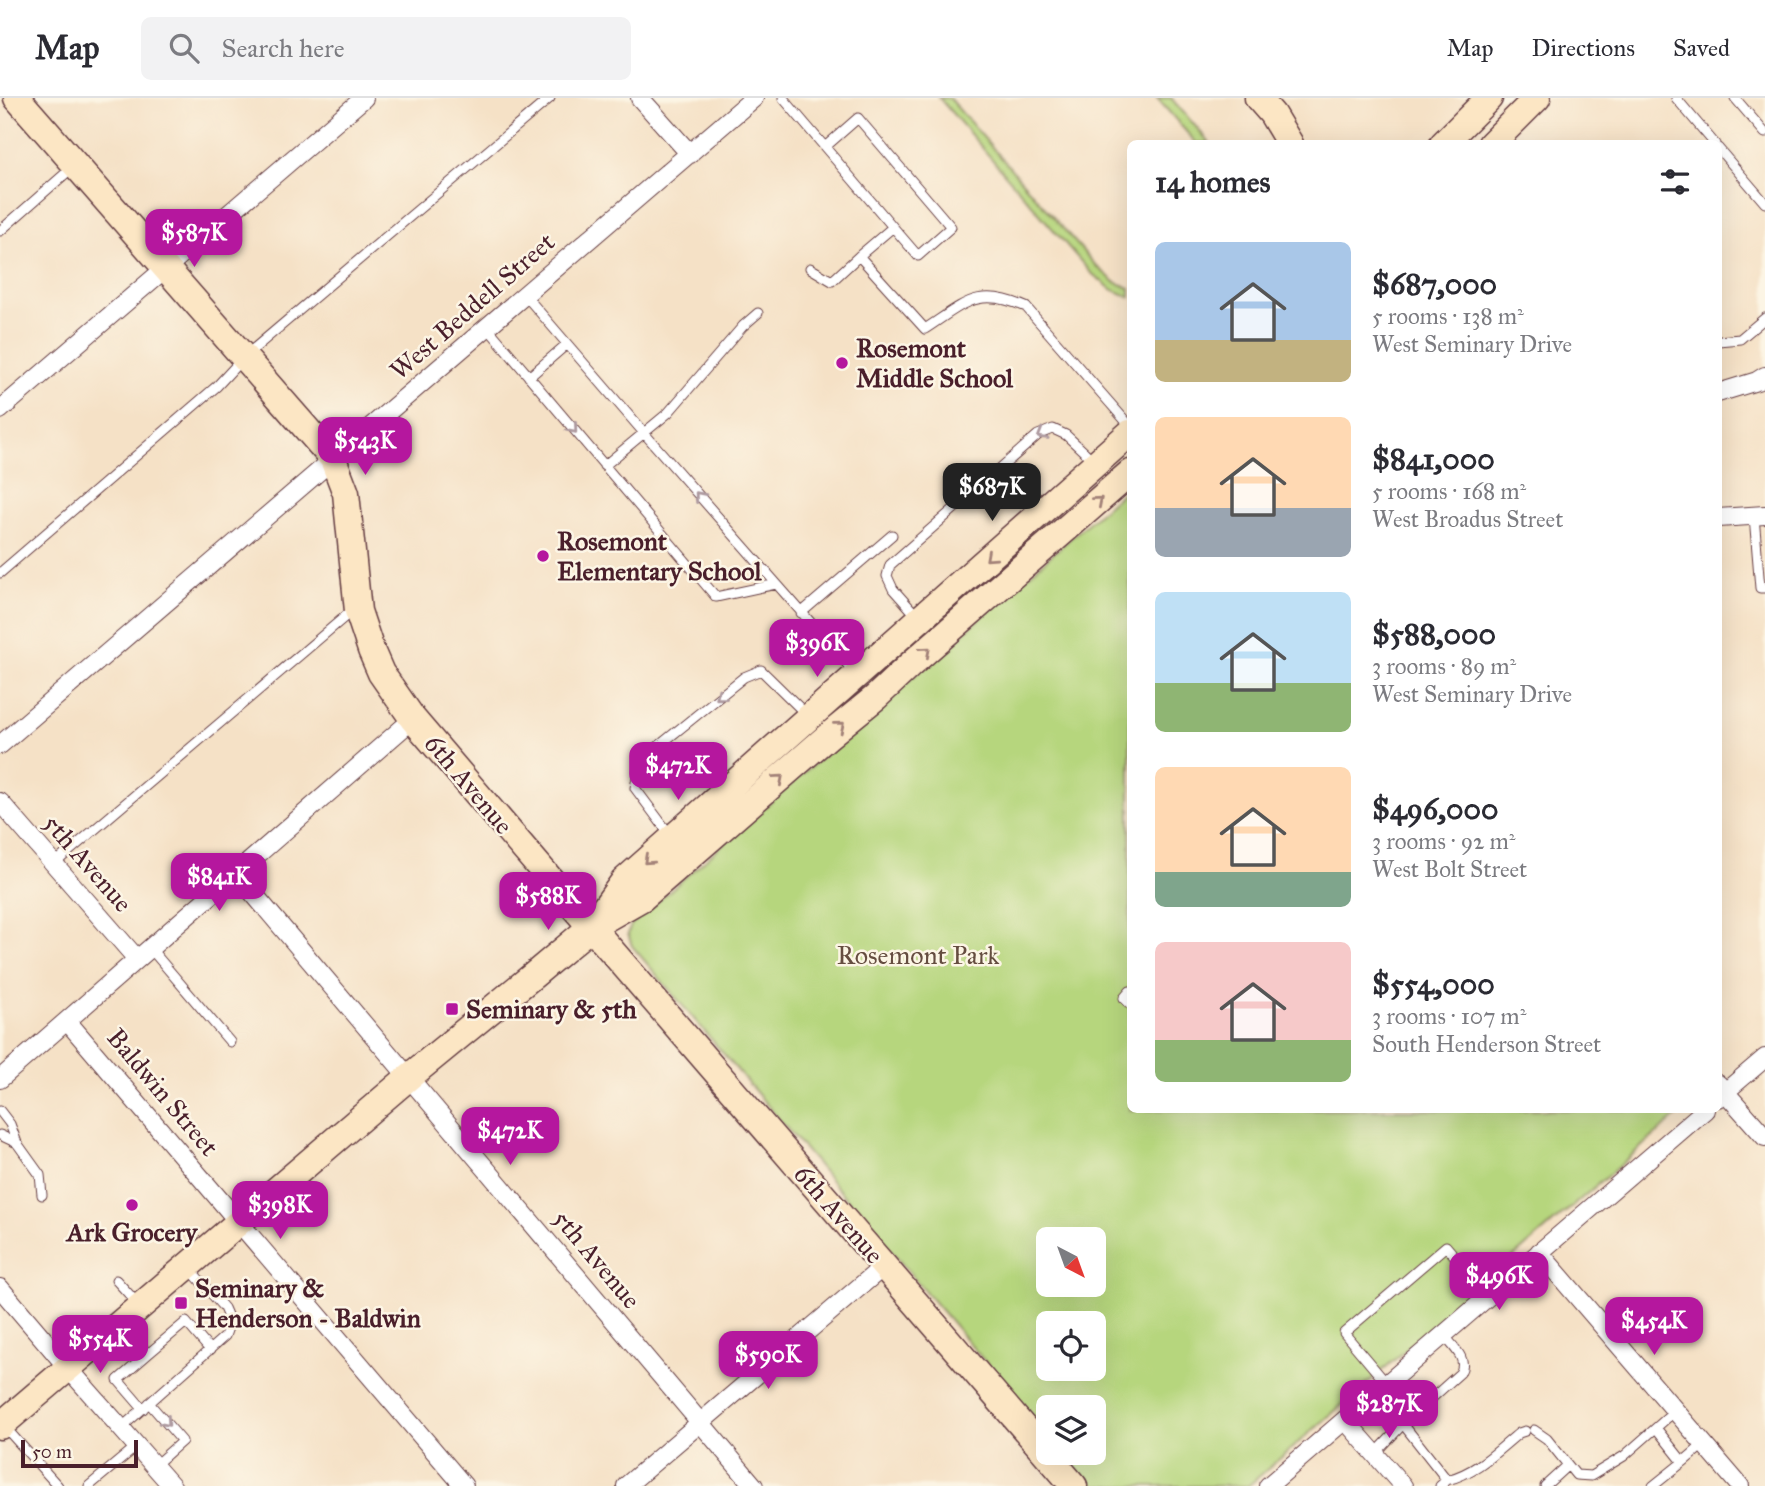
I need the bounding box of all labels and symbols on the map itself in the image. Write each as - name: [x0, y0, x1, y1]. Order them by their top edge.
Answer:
- pin: $587K: [145, 209, 243, 269]
- street label: West Beddell Street: [383, 226, 561, 386]
- place label: Rosemont Middle School: [856, 332, 1014, 394]
- marker: Rosemont Middle School: [834, 355, 850, 371]
- pin: $543K: [316, 418, 414, 477]
- one-way arrow: [565, 420, 577, 433]
- one-way arrow: [1037, 427, 1050, 440]
- pin: $687K: [943, 464, 1041, 523]
- one-way arrow: [695, 491, 707, 504]
- one-way arrow: [1090, 497, 1103, 510]
- place label: Rosemont Elementary School: [557, 525, 762, 587]
- marker: Rosemont Elementary School: [535, 548, 551, 564]
- one-way arrow: [985, 549, 998, 561]
- pin: $396K: [768, 620, 866, 679]
- one-way arrow: [918, 647, 931, 659]
- one-way arrow: [715, 688, 727, 701]
- one-way arrow: [833, 722, 845, 735]
- street label: 6th Avenue: [418, 728, 520, 841]
- pin: $472K: [629, 742, 727, 802]
- one-way arrow: [770, 775, 783, 788]
- street label: 5th Avenue: [37, 807, 139, 919]
- one-way arrow: [643, 852, 656, 865]
- pin: $841K: [170, 854, 268, 913]
- pin: $588K: [499, 872, 597, 932]
- park label: Rosemont Park: [837, 939, 1000, 971]
- place label: Seminary & 5th: [466, 993, 637, 1025]
- marker: Seminary & 5th: [444, 1001, 460, 1017]
- street label: Baldwin Street: [100, 1022, 226, 1162]
- pin: $472K: [461, 1108, 559, 1167]
- street label: 6th Avenue: [787, 1158, 891, 1270]
- pin: $398K: [231, 1182, 329, 1241]
- marker: Ark Grocery: [124, 1197, 140, 1213]
- street label: 5th Avenue: [546, 1203, 648, 1315]
- place label: Ark Grocery: [65, 1216, 199, 1248]
- north arrow: [1036, 1227, 1106, 1297]
- pin: $496K: [1450, 1252, 1548, 1312]
- place label: Seminary & Henderson - Baldwin: [195, 1272, 421, 1334]
- marker: Seminary & Henderson - Baldwin: [173, 1295, 189, 1311]
- pin: $454K: [1605, 1298, 1703, 1357]
- pin: $554K: [51, 1316, 149, 1375]
- pin: $590K: [719, 1332, 817, 1391]
- pin: $287K: [1340, 1380, 1438, 1440]
- one-way arrow: [158, 1414, 170, 1427]
- scale bar: [21, 1437, 138, 1469]

